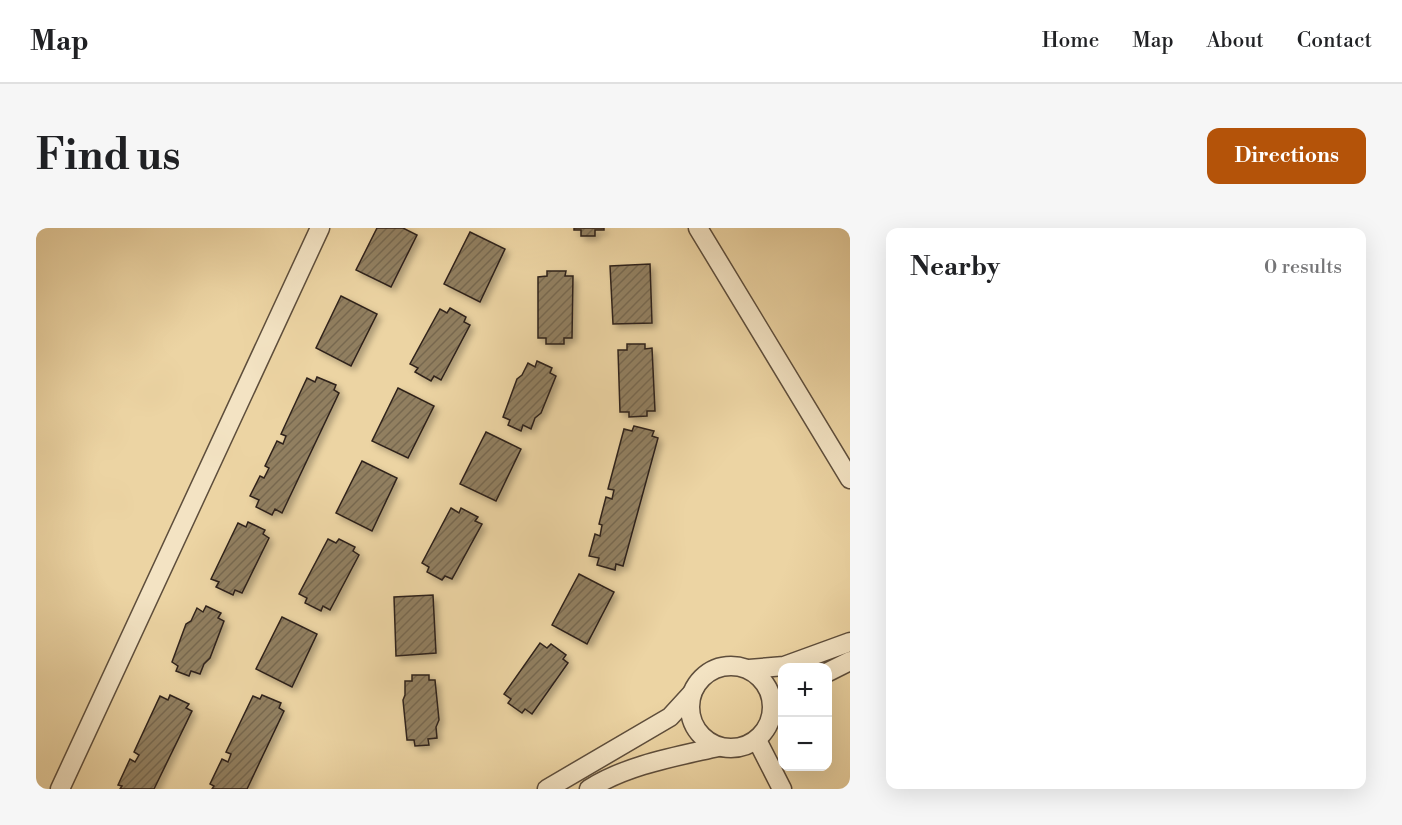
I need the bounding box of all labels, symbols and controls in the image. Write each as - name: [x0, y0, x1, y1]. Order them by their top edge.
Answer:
- text: Map: [30, 24, 89, 59]
- text: Home: [1042, 28, 1099, 54]
- text: Map: [1132, 28, 1174, 54]
- text: About: [1207, 28, 1264, 54]
- text: Contact: [1297, 28, 1372, 54]
- button: Directions: [1207, 128, 1366, 184]
- text: Find us: [36, 130, 180, 183]
- text: Nearby: [910, 251, 1000, 283]
- text: 0 results: [1264, 255, 1342, 280]
- map controls: [778, 663, 832, 771]
- button: +: [778, 663, 832, 717]
- button: −: [778, 717, 832, 771]

